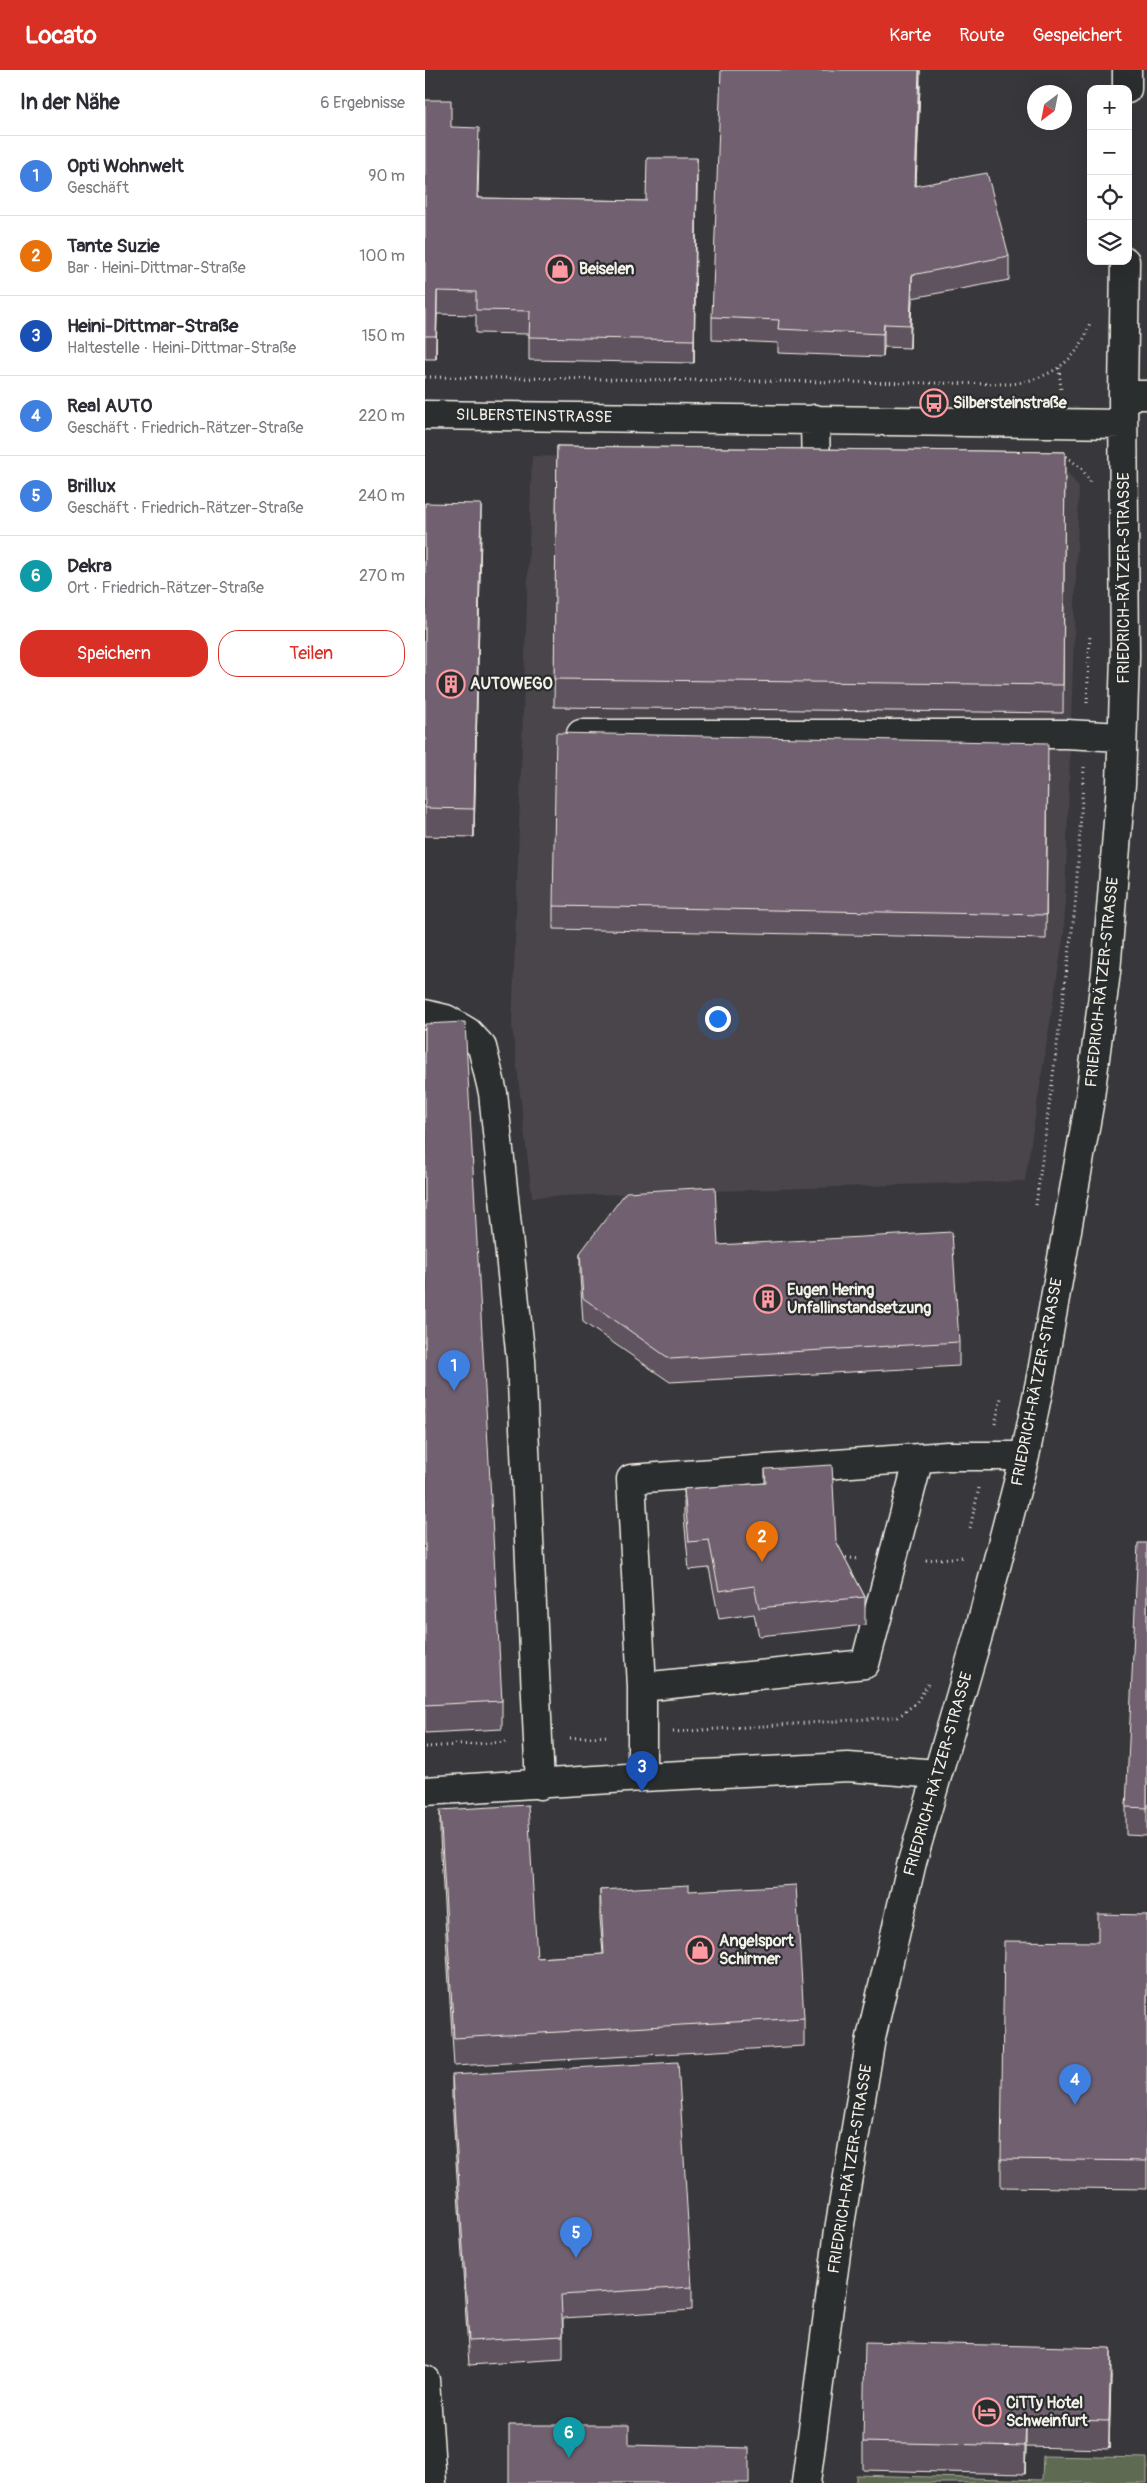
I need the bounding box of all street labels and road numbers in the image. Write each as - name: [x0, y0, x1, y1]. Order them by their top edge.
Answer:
- street label: SILBERSTEINSTRASSE: [456, 405, 612, 427]
- street label: FRIEDRICH-RÄTZER-STRASSE: [1114, 472, 1134, 684]
- street label: FRIEDRICH-RÄTZER-STRASSE: [1081, 876, 1123, 1088]
- street label: FRIEDRICH-RÄTZER-STRASSE: [1007, 1276, 1067, 1488]
- street label: FRIEDRICH-RÄTZER-STRASSE: [899, 1670, 977, 1878]
- street label: FRIEDRICH-RÄTZER-STRASSE: [824, 2063, 876, 2275]

